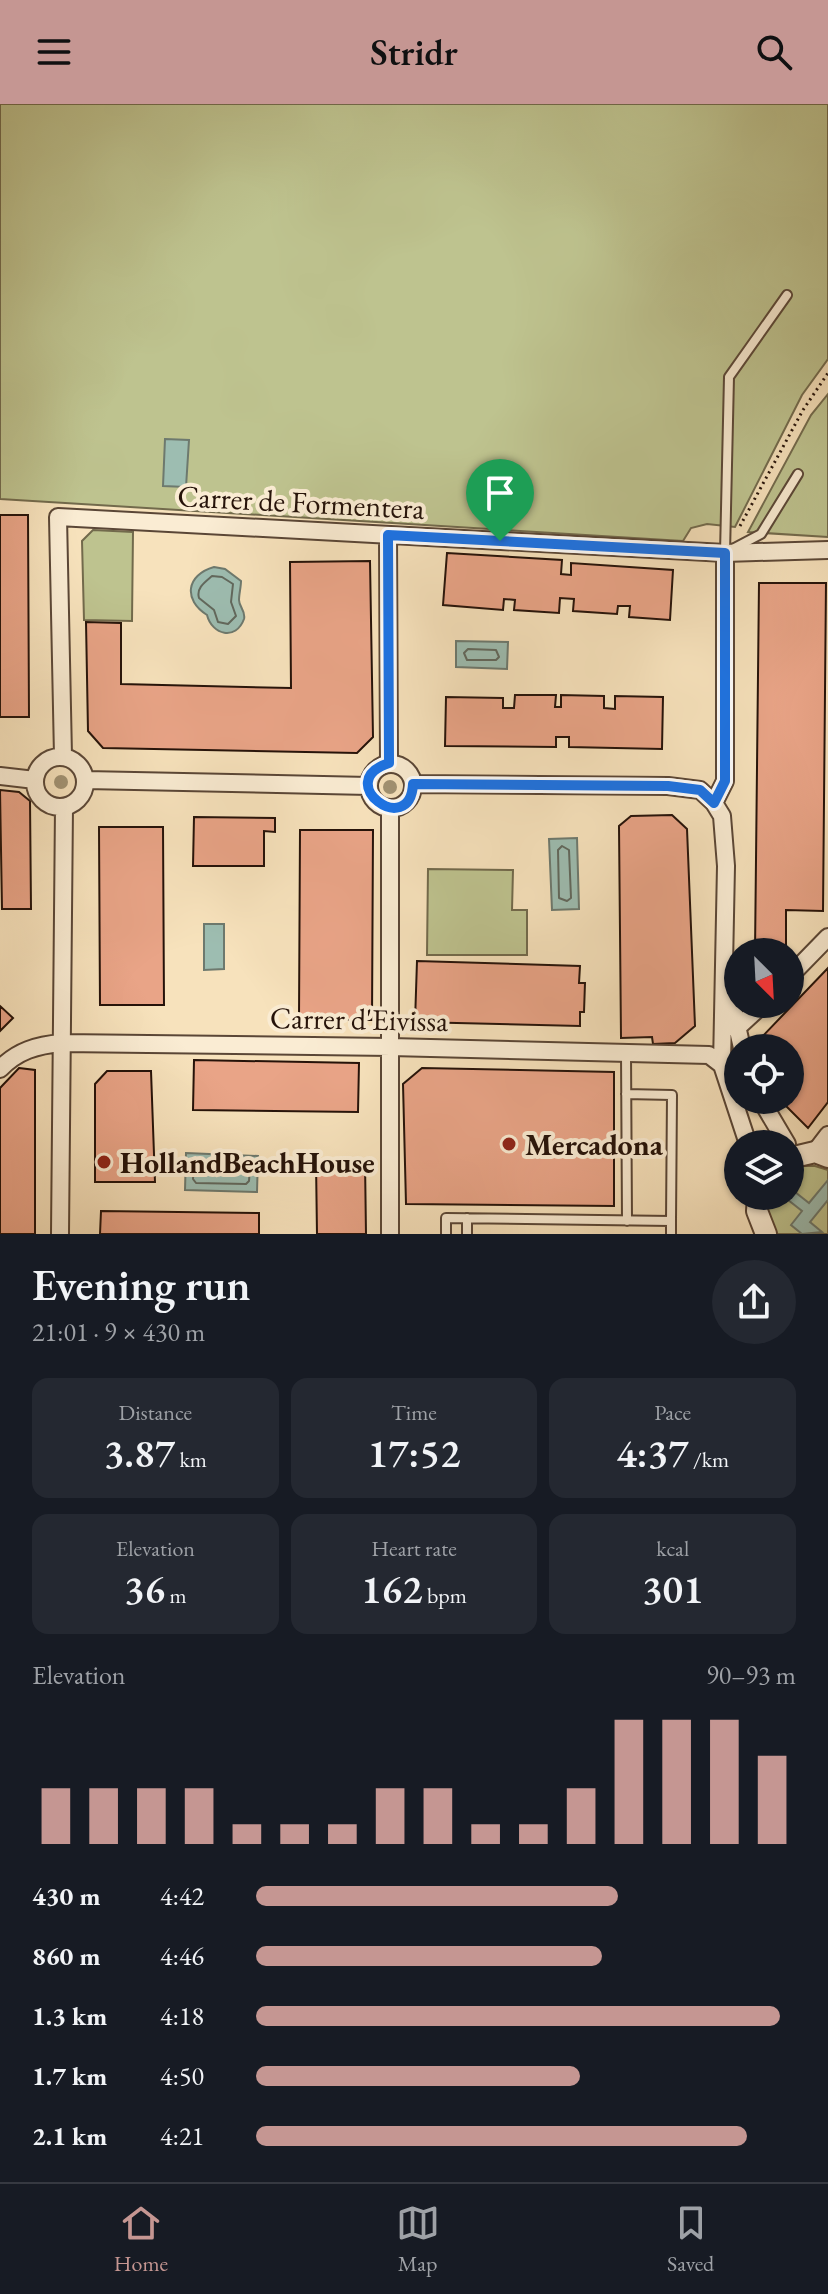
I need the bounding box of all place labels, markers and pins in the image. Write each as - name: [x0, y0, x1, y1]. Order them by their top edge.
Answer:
- pin: [466, 459, 534, 541]
- place label: Mercadona: [525, 1125, 664, 1164]
- marker: Mercadona: [500, 1135, 518, 1153]
- place label: HollandBeachHouse: [120, 1143, 375, 1182]
- marker: HollandBeachHouse: [95, 1153, 113, 1171]

